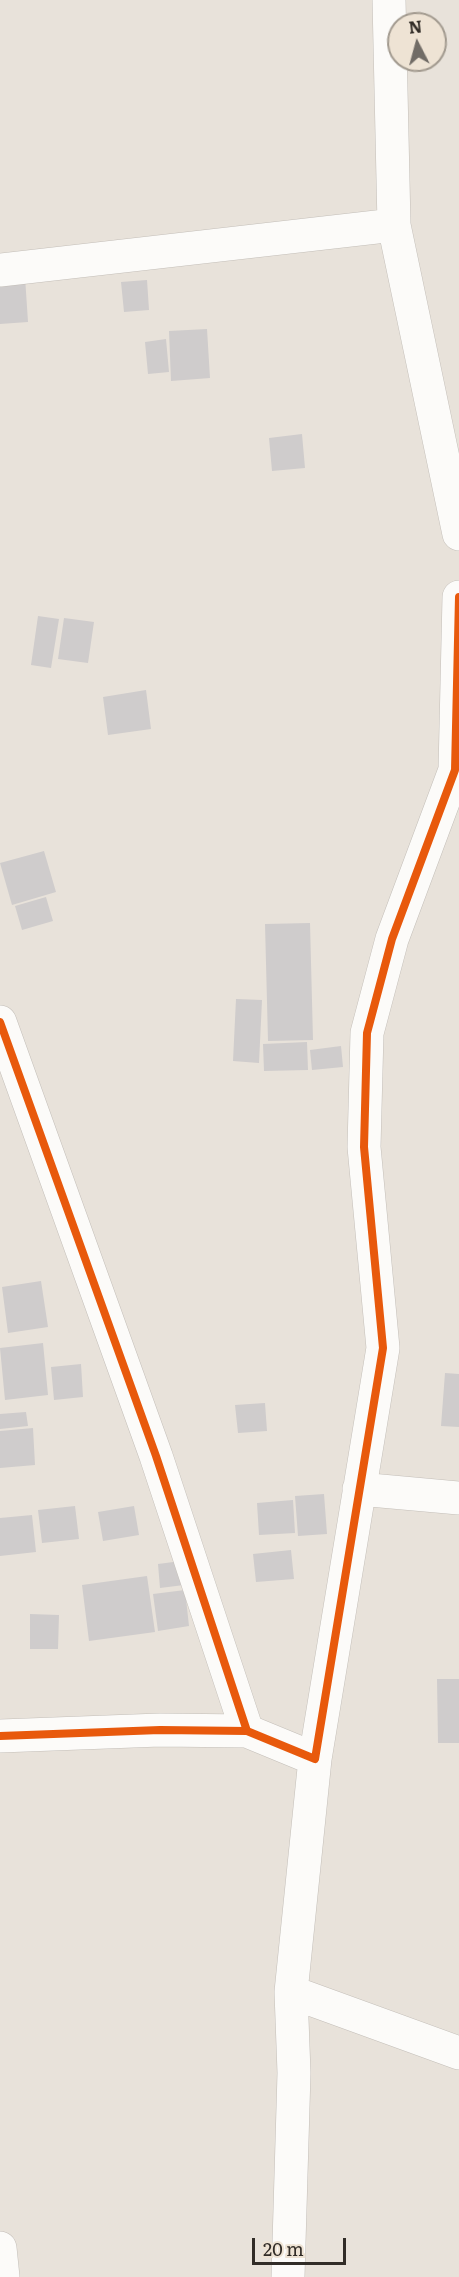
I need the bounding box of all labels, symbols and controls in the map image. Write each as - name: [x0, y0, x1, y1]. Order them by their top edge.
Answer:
- north arrow: [387, 12, 447, 72]
- text: N: [407, 13, 423, 39]
- scale bar: [255, 2226, 350, 2264]
- text: 20 m: [263, 2235, 304, 2262]

